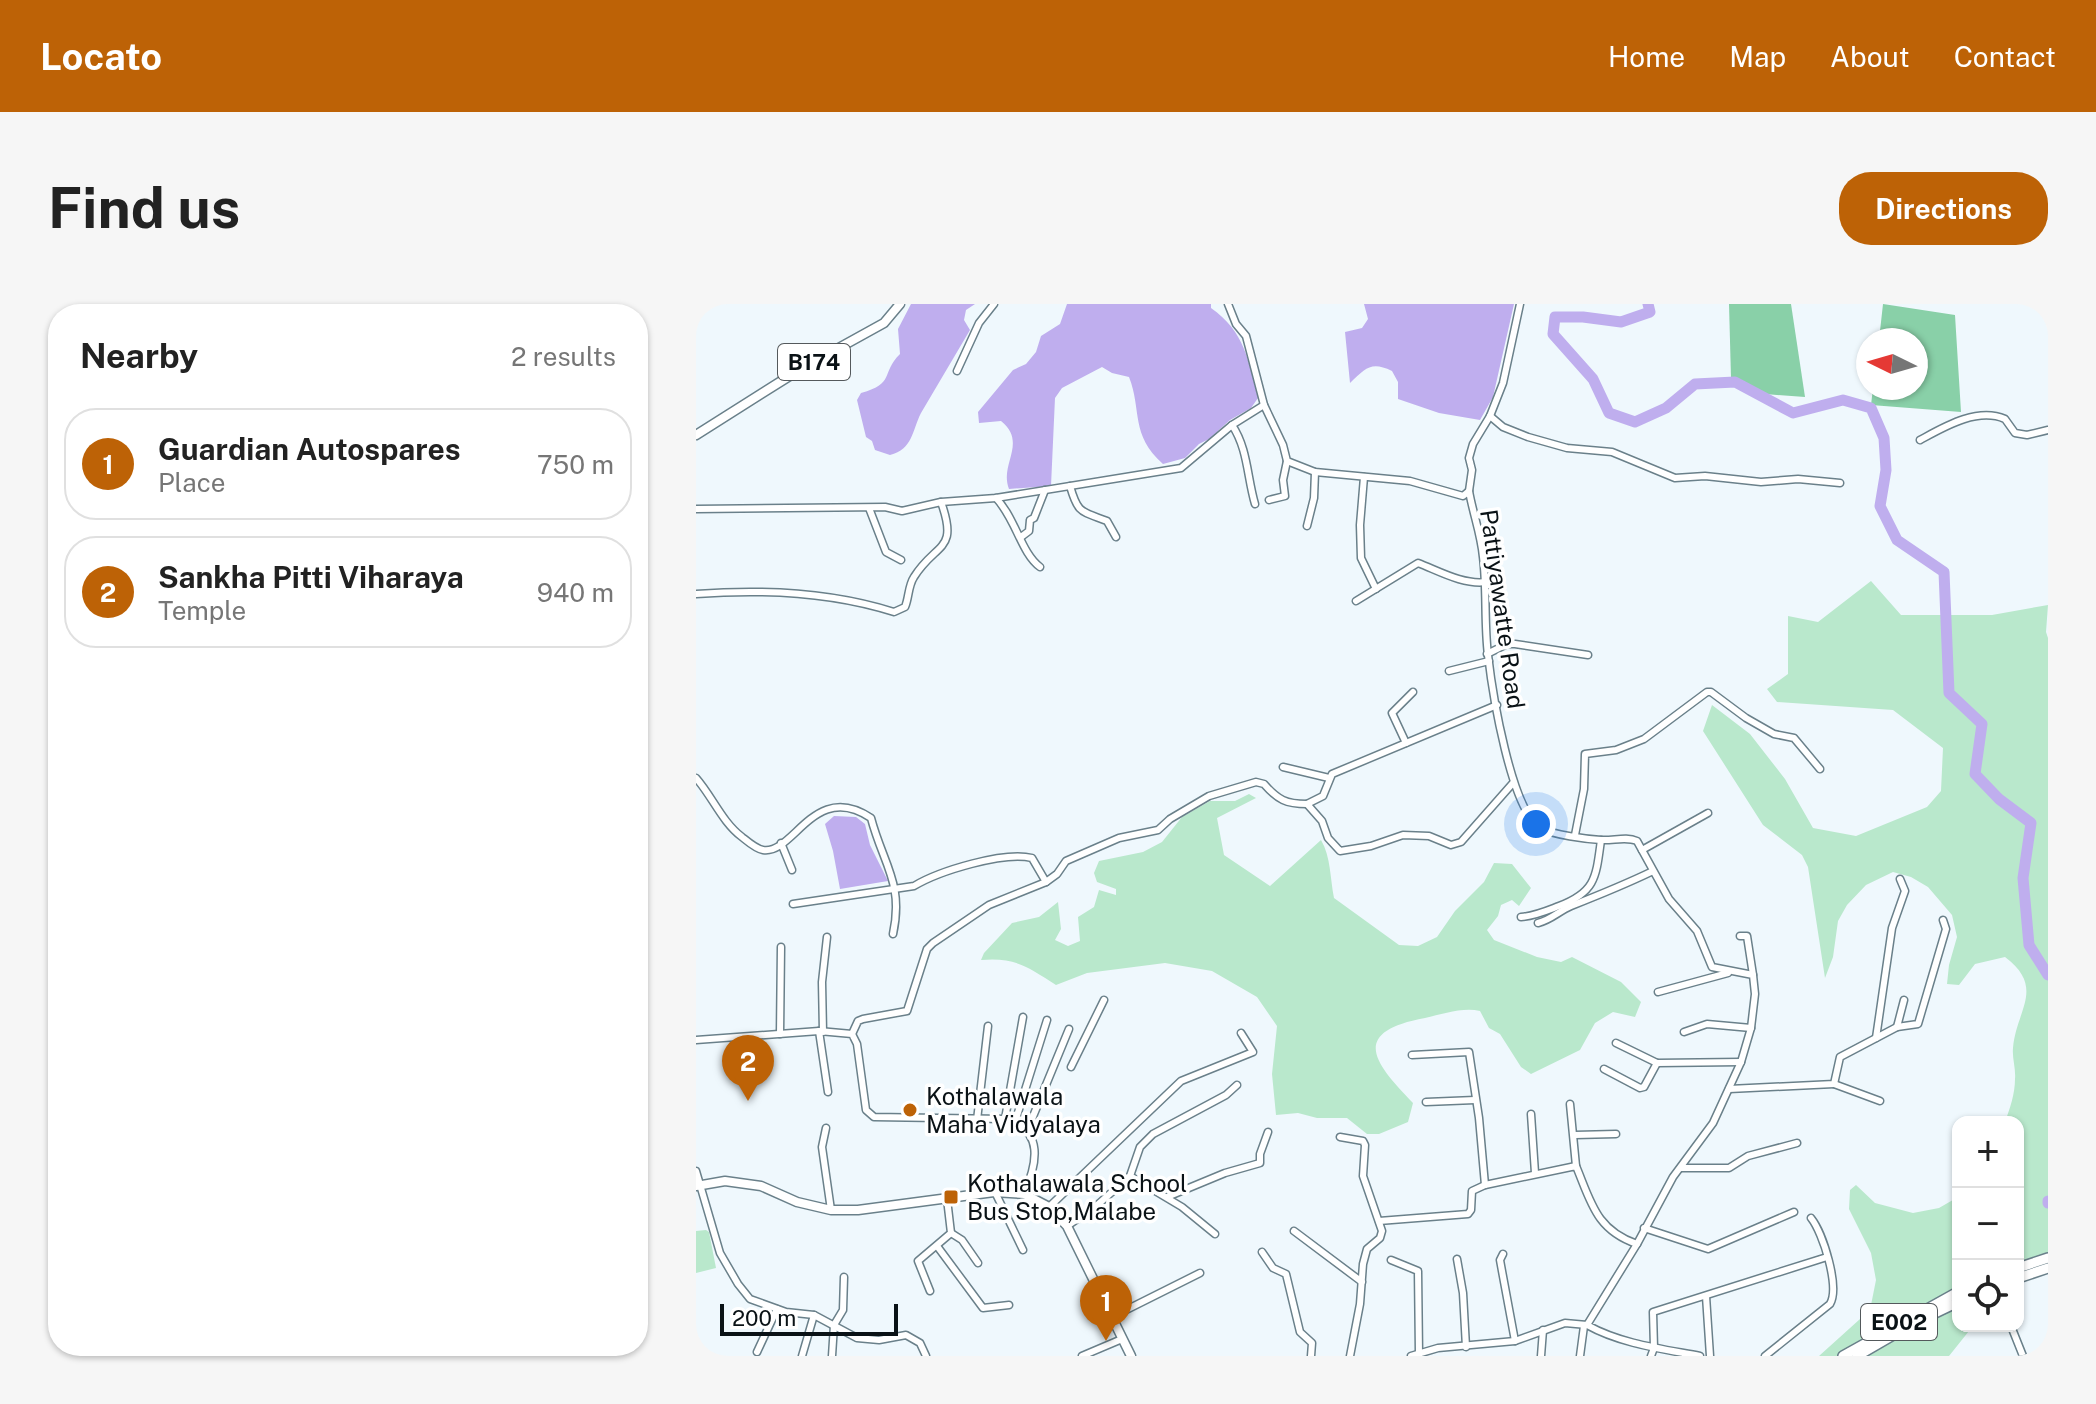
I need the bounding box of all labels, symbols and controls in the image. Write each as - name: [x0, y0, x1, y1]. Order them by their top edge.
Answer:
- text: Locato: [40, 34, 162, 79]
- text: Home: [1608, 40, 1685, 73]
- text: Map: [1729, 40, 1786, 73]
- text: About: [1830, 40, 1910, 73]
- text: Contact: [1954, 40, 2056, 73]
- button: Directions: [1839, 172, 2048, 245]
- text: Find us: [48, 175, 240, 241]
- north arrow: [1856, 328, 1928, 400]
- text: Nearby: [80, 336, 198, 376]
- text: 2 results: [511, 341, 616, 372]
- road number: B174: [778, 344, 850, 380]
- text: Guardian Autospares: [158, 431, 461, 467]
- text: 1: [102, 449, 114, 480]
- text: 750 m: [537, 449, 614, 480]
- text: Place: [158, 467, 225, 498]
- street label: Pattiyawatte Road: [1475, 507, 1531, 711]
- text: Sankha Pitti Viharaya: [158, 559, 464, 595]
- text: 2: [100, 577, 116, 608]
- text: 940 m: [537, 577, 614, 608]
- text: Temple: [158, 595, 246, 626]
- your location: [1516, 804, 1556, 844]
- pin: 2: [722, 1035, 774, 1101]
- place label: Kothalawala Maha Vidyalaya: [926, 1082, 1101, 1138]
- marker: Kothalawala Maha Vidyalaya: [901, 1101, 919, 1119]
- map controls: [1952, 1116, 2024, 1332]
- button: +: [1952, 1116, 2024, 1188]
- place label: Kothalawala School Bus Stop,Malabe: [967, 1169, 1187, 1225]
- marker: Kothalawala School Bus Stop,Malabe: [942, 1188, 960, 1206]
- button: −: [1952, 1188, 2024, 1260]
- button: locate: [1952, 1260, 2024, 1332]
- pin: 1: [1080, 1275, 1132, 1341]
- scale bar: [720, 1300, 898, 1336]
- road number: E002: [1861, 1304, 1937, 1340]
- text: 200 m: [732, 1305, 796, 1331]

